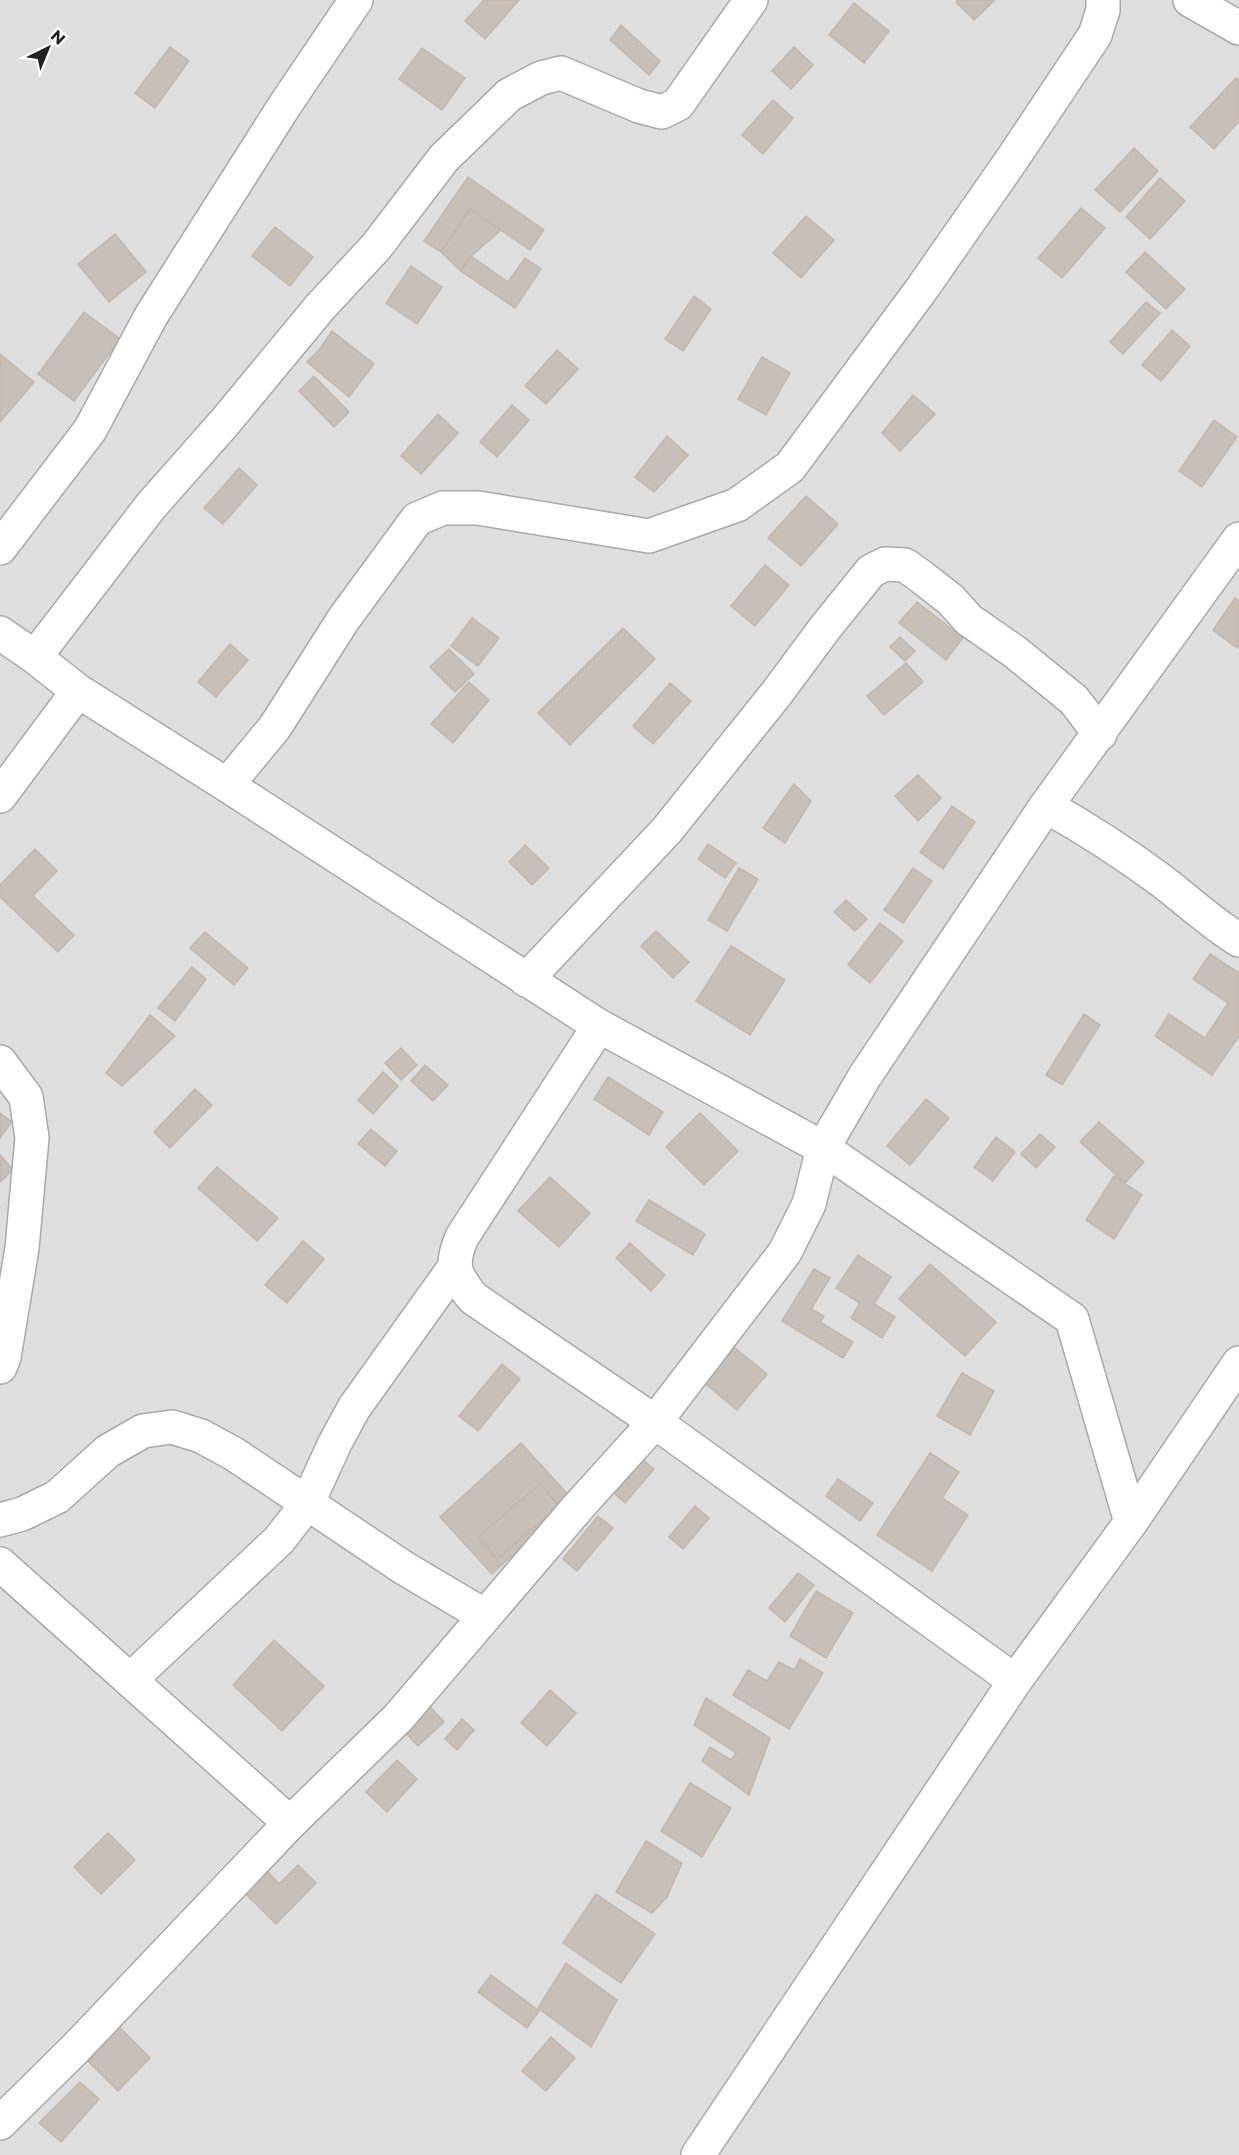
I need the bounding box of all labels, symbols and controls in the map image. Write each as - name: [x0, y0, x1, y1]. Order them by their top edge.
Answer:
- north arrow: [18, 18, 78, 78]
- text: N: [47, 26, 69, 49]

